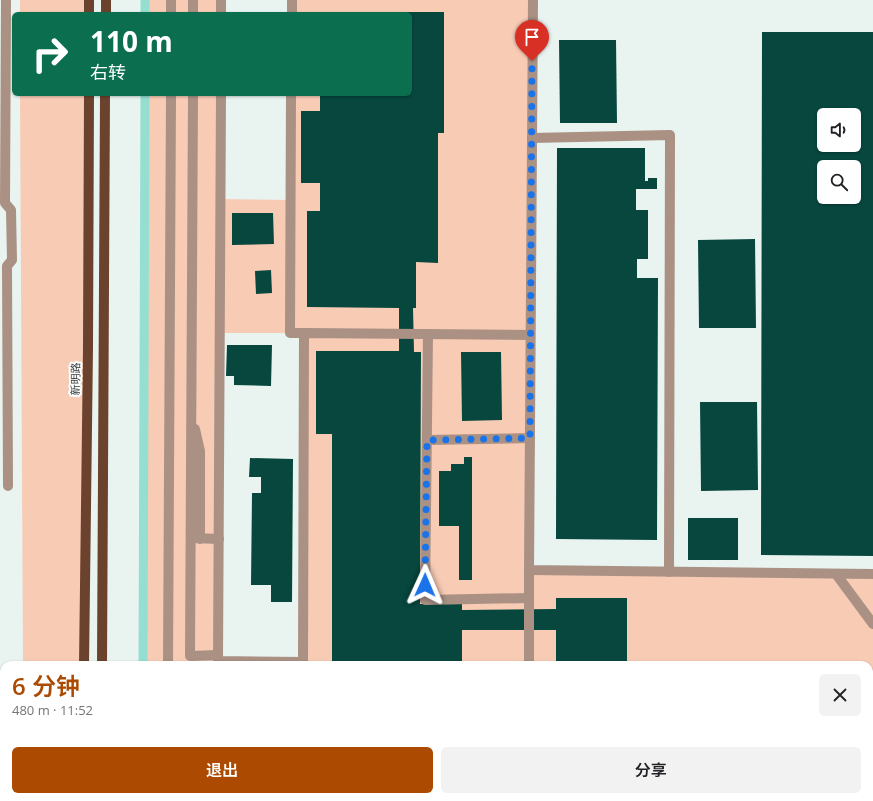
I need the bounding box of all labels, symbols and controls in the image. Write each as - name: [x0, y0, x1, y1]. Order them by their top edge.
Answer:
- pin: [515, 20, 549, 61]
- text: 110 m: [90, 22, 173, 60]
- icon: arrive: [521, 26, 543, 48]
- icon: right: [24, 28, 76, 80]
- text: 右转: [90, 60, 126, 84]
- map controls: [817, 108, 861, 204]
- button: sound: [817, 108, 861, 152]
- button: search: [817, 160, 861, 204]
- street label: 新明路: [67, 362, 83, 396]
- position arrow: [404, 564, 446, 606]
- text: 6 分钟: [12, 669, 80, 702]
- button: close: [819, 674, 861, 716]
- text: 480 m · 11:52: [12, 701, 93, 719]
- button: 退出: [12, 747, 433, 793]
- button: 分享: [441, 747, 861, 793]

